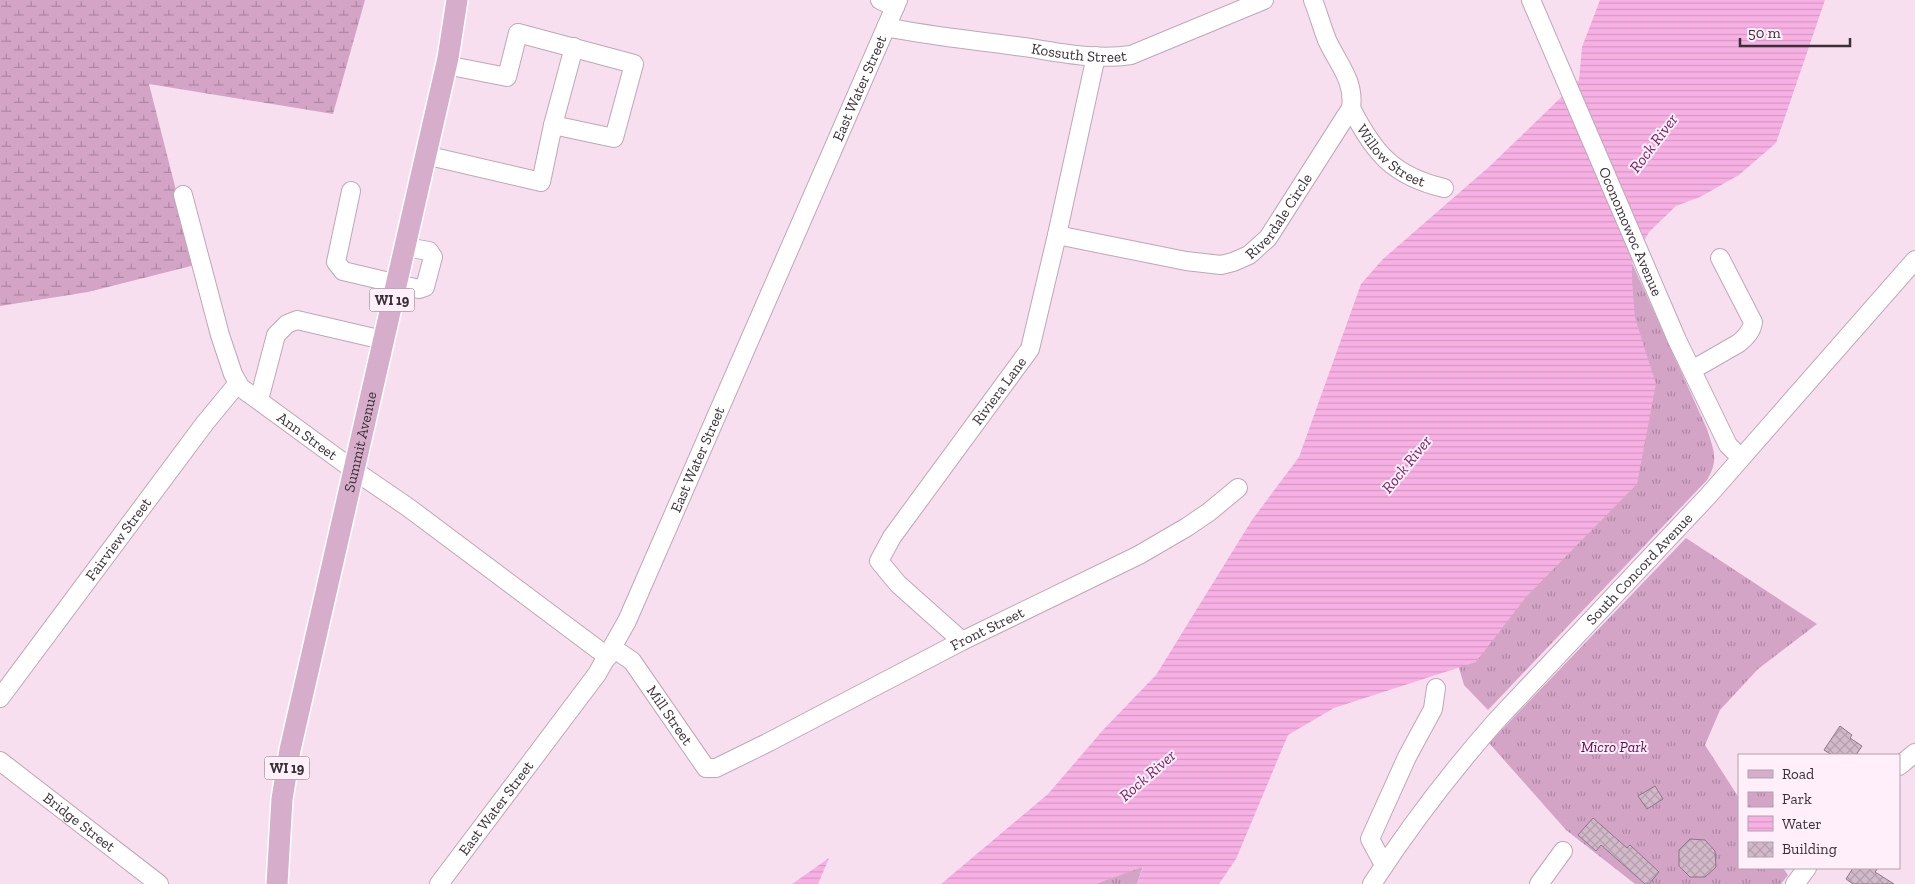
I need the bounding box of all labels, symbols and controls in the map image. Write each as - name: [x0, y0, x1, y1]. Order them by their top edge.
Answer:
- scale bar: [1740, 15, 1850, 47]
- text: 50 m: [1748, 24, 1781, 42]
- street label: East Water Street: [829, 32, 891, 144]
- street label: Kossuth Street: [1030, 39, 1128, 66]
- water label: Rock River: [1625, 110, 1682, 176]
- street label: Willow Street: [1353, 121, 1428, 191]
- street label: Oconomowoc Avenue: [1595, 164, 1666, 299]
- street label: Riverdale Circle: [1242, 170, 1316, 263]
- road number: WI 19: [370, 288, 414, 312]
- street label: Riviera Lane: [968, 353, 1030, 429]
- street label: Summit Avenue: [340, 390, 381, 494]
- street label: East Water Street: [667, 403, 729, 515]
- street label: Ann Street: [274, 408, 341, 464]
- water label: Rock River: [1378, 431, 1436, 497]
- street label: Fairview Street: [82, 494, 155, 584]
- street label: South Concord Avenue: [1582, 509, 1696, 629]
- street label: Front Street: [947, 603, 1027, 654]
- street label: Mill Street: [643, 682, 697, 749]
- park label: Micro Park: [1581, 738, 1647, 756]
- water label: Rock River: [1115, 746, 1180, 805]
- legend: [1738, 754, 1900, 869]
- road number: WI 19: [264, 756, 310, 780]
- street label: East Water Street: [455, 757, 538, 859]
- text: Road: [1782, 765, 1815, 783]
- street label: Bridge Street: [40, 789, 119, 856]
- text: Park: [1782, 790, 1812, 808]
- text: Water: [1782, 815, 1822, 833]
- text: Building: [1782, 840, 1837, 858]

